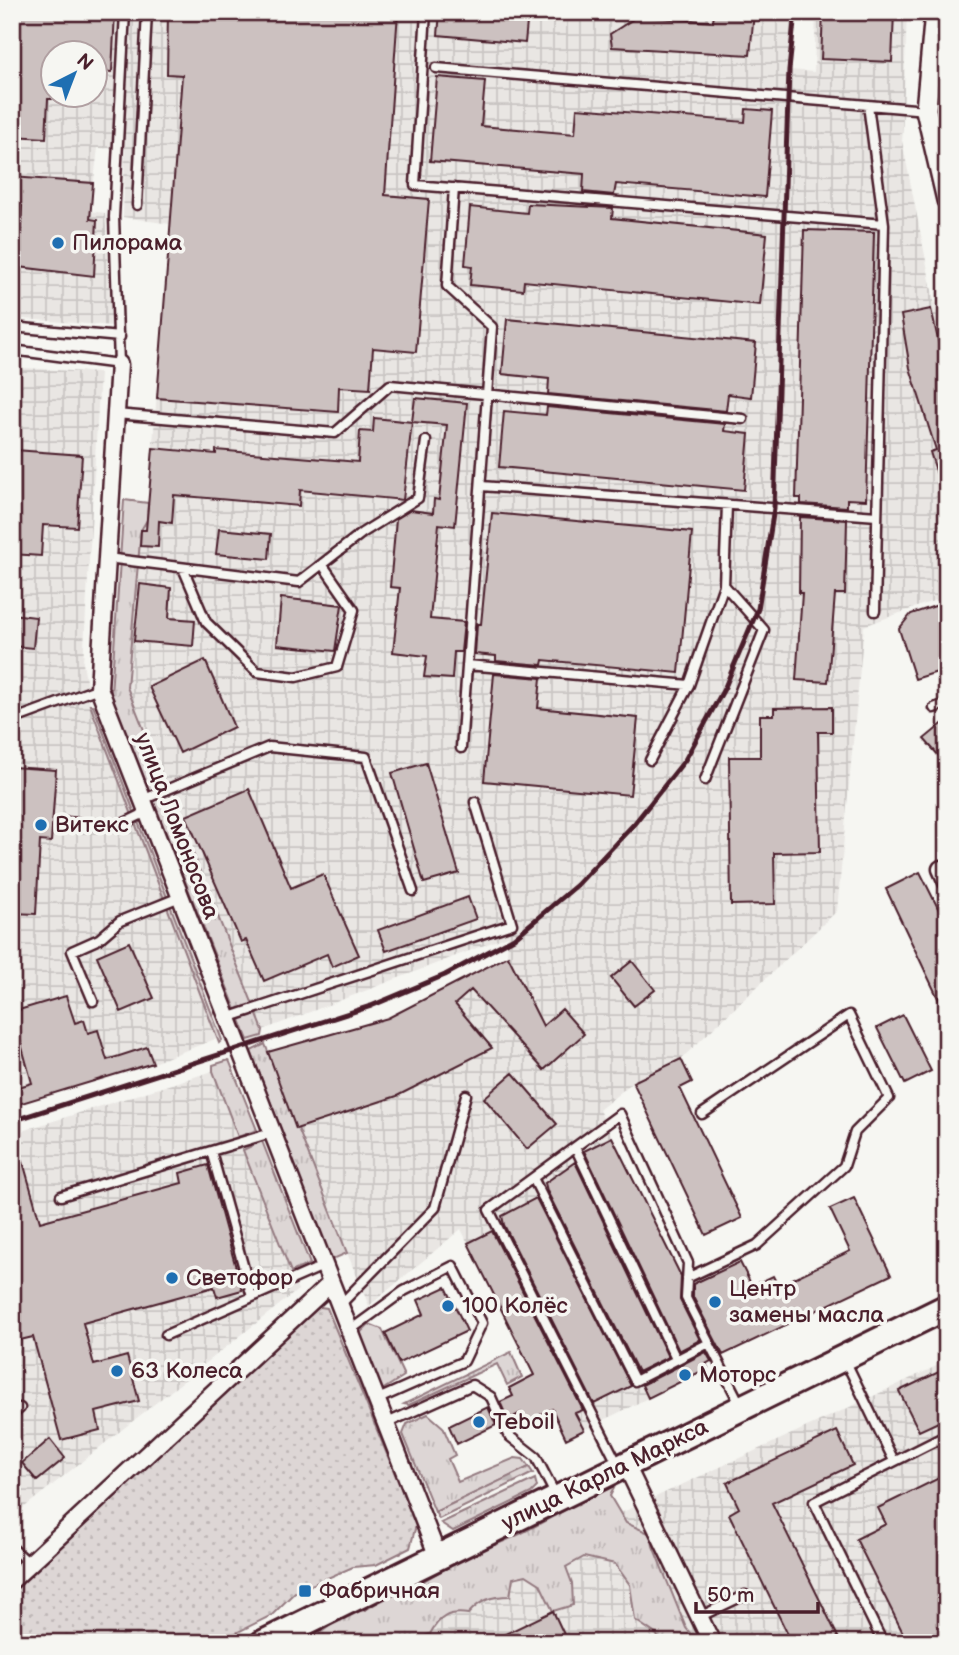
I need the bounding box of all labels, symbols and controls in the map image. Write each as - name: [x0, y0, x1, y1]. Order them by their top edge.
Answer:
- north arrow: [38, 38, 108, 108]
- text: N: [71, 49, 97, 76]
- place label: Пилорама: [72, 229, 183, 257]
- marker: Пилорама: [50, 235, 66, 251]
- street label: улица Ломоносова: [129, 729, 226, 924]
- place label: Витекс: [55, 811, 129, 839]
- marker: Витекс: [33, 817, 49, 833]
- place label: Светофор: [186, 1264, 293, 1292]
- marker: Светофор: [164, 1270, 180, 1286]
- place label: Центр замены масла: [729, 1275, 884, 1329]
- place label: 100 Колёс: [462, 1292, 568, 1320]
- marker: Центр замены масла: [707, 1294, 723, 1310]
- marker: 100 Колёс: [440, 1298, 456, 1314]
- place label: 63 Колеса: [131, 1357, 243, 1385]
- place label: Моторс: [699, 1361, 776, 1389]
- marker: 63 Колеса: [109, 1363, 125, 1379]
- marker: Моторс: [677, 1367, 693, 1383]
- place label: Teboil: [493, 1408, 555, 1436]
- street label: улица Карла Маркса: [497, 1413, 713, 1537]
- marker: Teboil: [471, 1414, 487, 1430]
- scale bar: [696, 1571, 819, 1615]
- place label: Фабричная: [319, 1577, 440, 1605]
- marker: Фабричная: [297, 1583, 313, 1599]
- text: 50 m: [707, 1583, 754, 1608]

